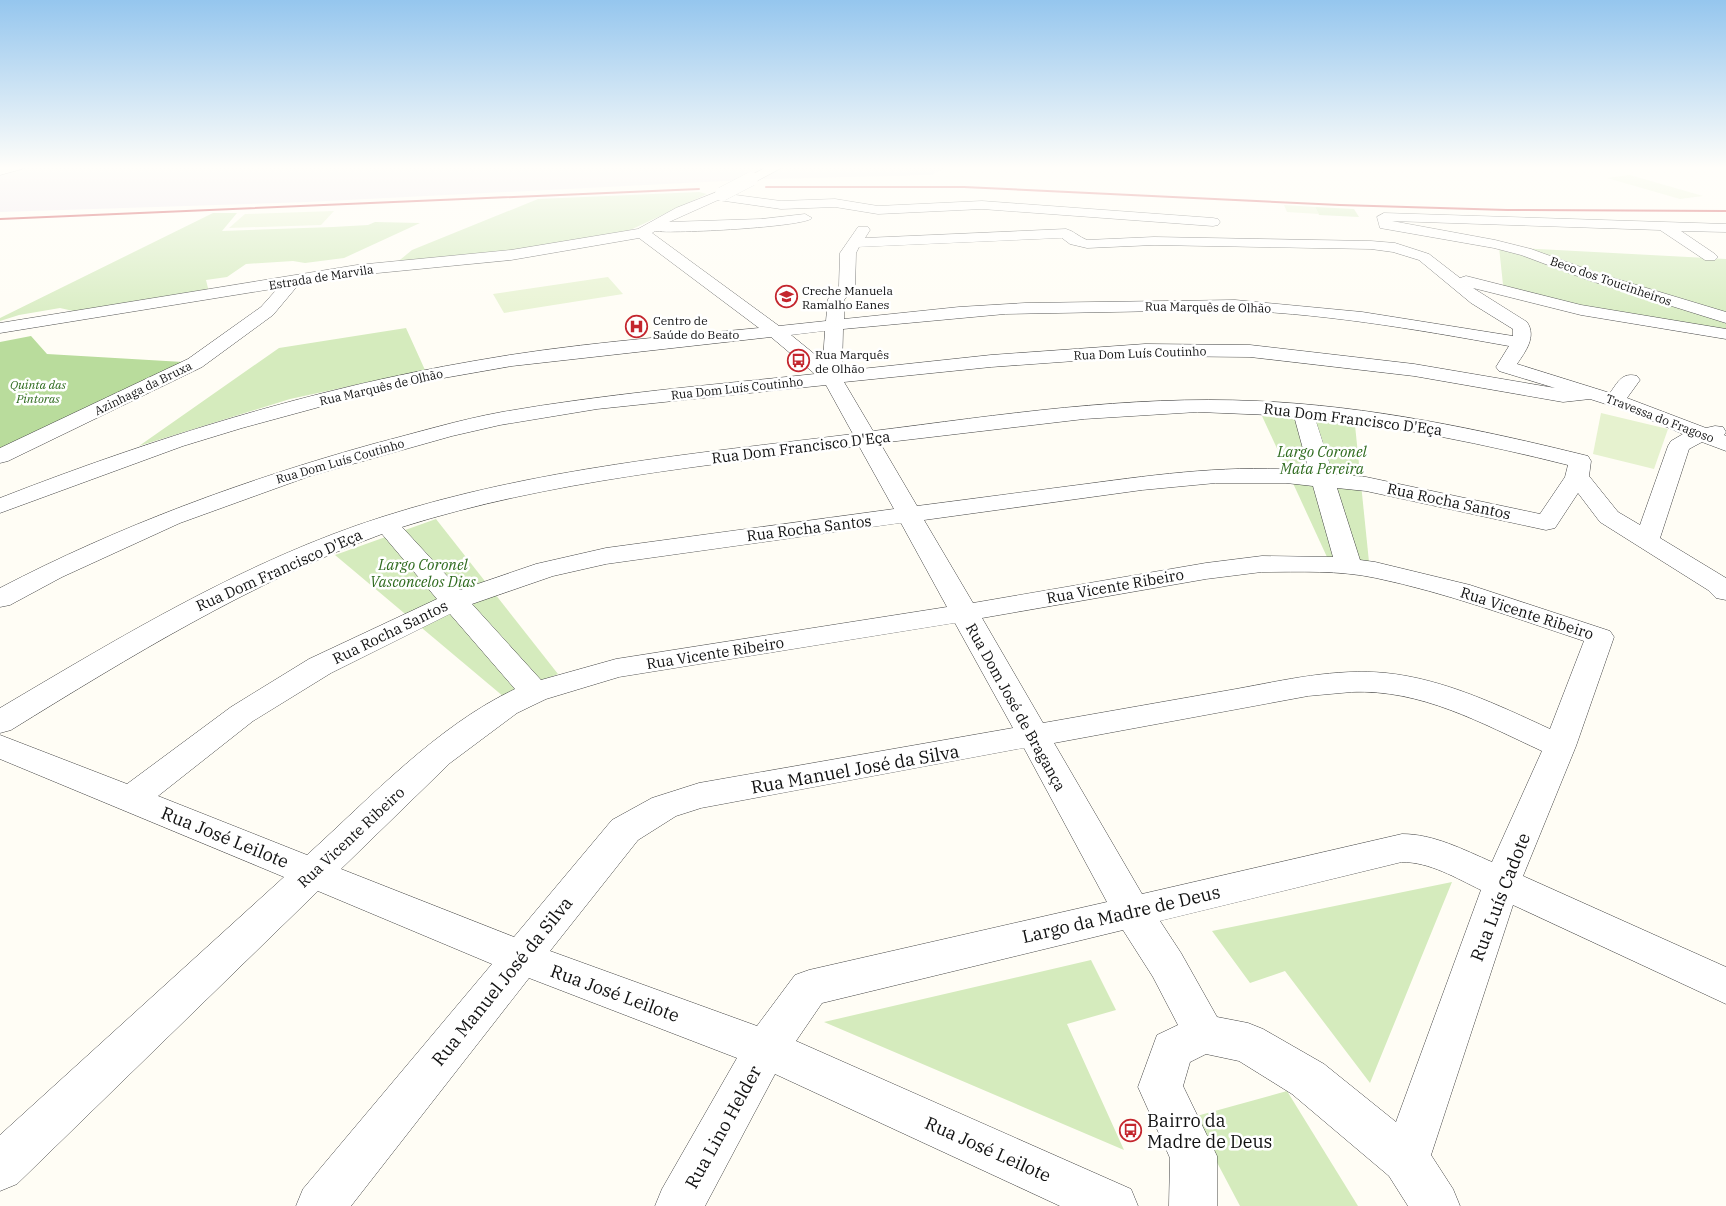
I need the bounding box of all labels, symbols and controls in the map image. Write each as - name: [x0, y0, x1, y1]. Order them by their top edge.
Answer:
- street label: Beco dos Toucinheiros: [1548, 253, 1674, 309]
- street label: Estrada de Marvila: [268, 261, 375, 293]
- place label: Creche Manuela Ramalho Eanes: [802, 283, 893, 312]
- school or university icon: Creche Manuela Ramalho Eanes: [774, 285, 798, 309]
- street label: Rua Marquês de Olhão: [1145, 298, 1271, 316]
- place label: Centro de Saúde do Beato: [653, 313, 740, 342]
- hospital icon: Centro de Saúde do Beato: [625, 315, 649, 339]
- street label: Rua Dom Luís Coutinho: [1073, 343, 1207, 363]
- place label: Rua Marquês de Olhão: [815, 347, 889, 376]
- bus stop icon: Rua Marquês de Olhão: [787, 349, 811, 373]
- street label: Azinhaga da Bruxa: [92, 358, 195, 418]
- street label: Rua Marquês de Olhão: [318, 365, 444, 409]
- street label: Rua Dom Luís Coutinho: [670, 374, 804, 402]
- park label: Quinta das Pintoras: [10, 377, 67, 406]
- street label: Travessa do Fragoso: [1604, 390, 1716, 446]
- street label: Rua Dom Francisco D'Eça: [1263, 399, 1443, 439]
- street label: Rua Dom Francisco D'Eça: [711, 427, 891, 467]
- street label: Rua Dom Luís Coutinho: [274, 435, 406, 487]
- park label: Largo Coronel Mata Pereira: [1276, 442, 1368, 478]
- street label: Rua Rocha Santos: [1385, 479, 1513, 523]
- street label: Rua Rocha Santos: [745, 511, 873, 545]
- street label: Rua Dom Francisco D'Eça: [193, 525, 365, 615]
- park label: Largo Coronel Vasconcelos Dias: [370, 555, 476, 591]
- street label: Rua Vicente Ribeiro: [1045, 565, 1185, 607]
- street label: Rua Vicente Ribeiro: [1458, 582, 1596, 644]
- street label: Rua Rocha Santos: [329, 596, 451, 668]
- street label: Rua Dom José de Bragança: [962, 620, 1070, 794]
- street label: Rua Vicente Ribeiro: [645, 633, 785, 673]
- street label: Rua Manuel José da Silva: [749, 739, 961, 799]
- street label: Rua Vicente Ribeiro: [294, 783, 408, 891]
- street label: Rua José Leilote: [158, 801, 292, 873]
- street label: Rua Luís Cadote: [1465, 829, 1535, 965]
- street label: Largo da Madre de Deus: [1020, 880, 1222, 948]
- street label: Rua Manuel José da Silva: [427, 892, 577, 1070]
- street label: Rua José Leilote: [547, 959, 683, 1027]
- street label: Rua Lino Helder: [680, 1061, 766, 1193]
- place label: Bairro da Madre de Deus: [1147, 1109, 1272, 1153]
- street label: Rua José Leilote: [921, 1111, 1055, 1187]
- bus stop icon: Bairro da Madre de Deus: [1119, 1118, 1143, 1142]

